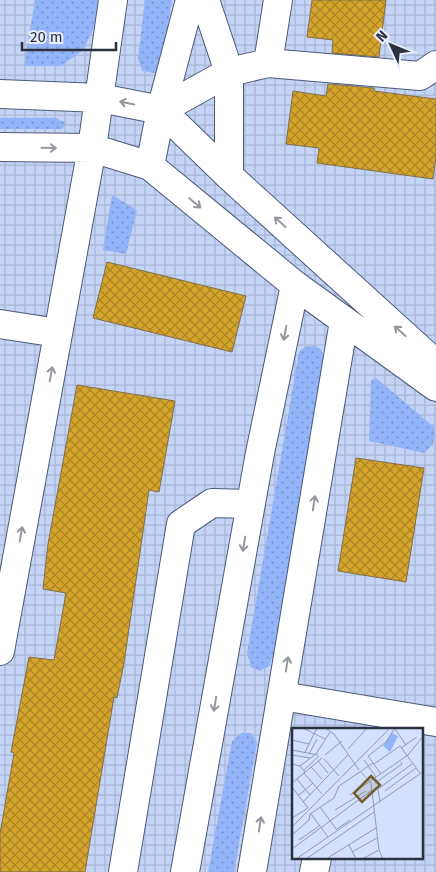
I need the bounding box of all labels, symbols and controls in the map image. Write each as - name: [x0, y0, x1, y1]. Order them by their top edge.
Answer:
- scale bar: [22, 20, 116, 52]
- north arrow: [366, 20, 416, 70]
- text: N: [373, 27, 391, 46]
- text: 20 m: [30, 28, 63, 46]
- one-way arrow: [120, 98, 136, 108]
- one-way arrow: [40, 143, 56, 153]
- one-way arrow: [188, 198, 201, 209]
- one-way arrow: [273, 216, 286, 228]
- one-way arrow: [280, 325, 289, 341]
- one-way arrow: [393, 325, 406, 337]
- one-way arrow: [46, 367, 56, 383]
- one-way arrow: [309, 496, 319, 512]
- one-way arrow: [17, 526, 27, 542]
- one-way arrow: [239, 536, 249, 552]
- one-way arrow: [283, 656, 293, 672]
- one-way arrow: [210, 696, 220, 712]
- inset map: [292, 728, 424, 860]
- one-way arrow: [256, 816, 266, 832]

